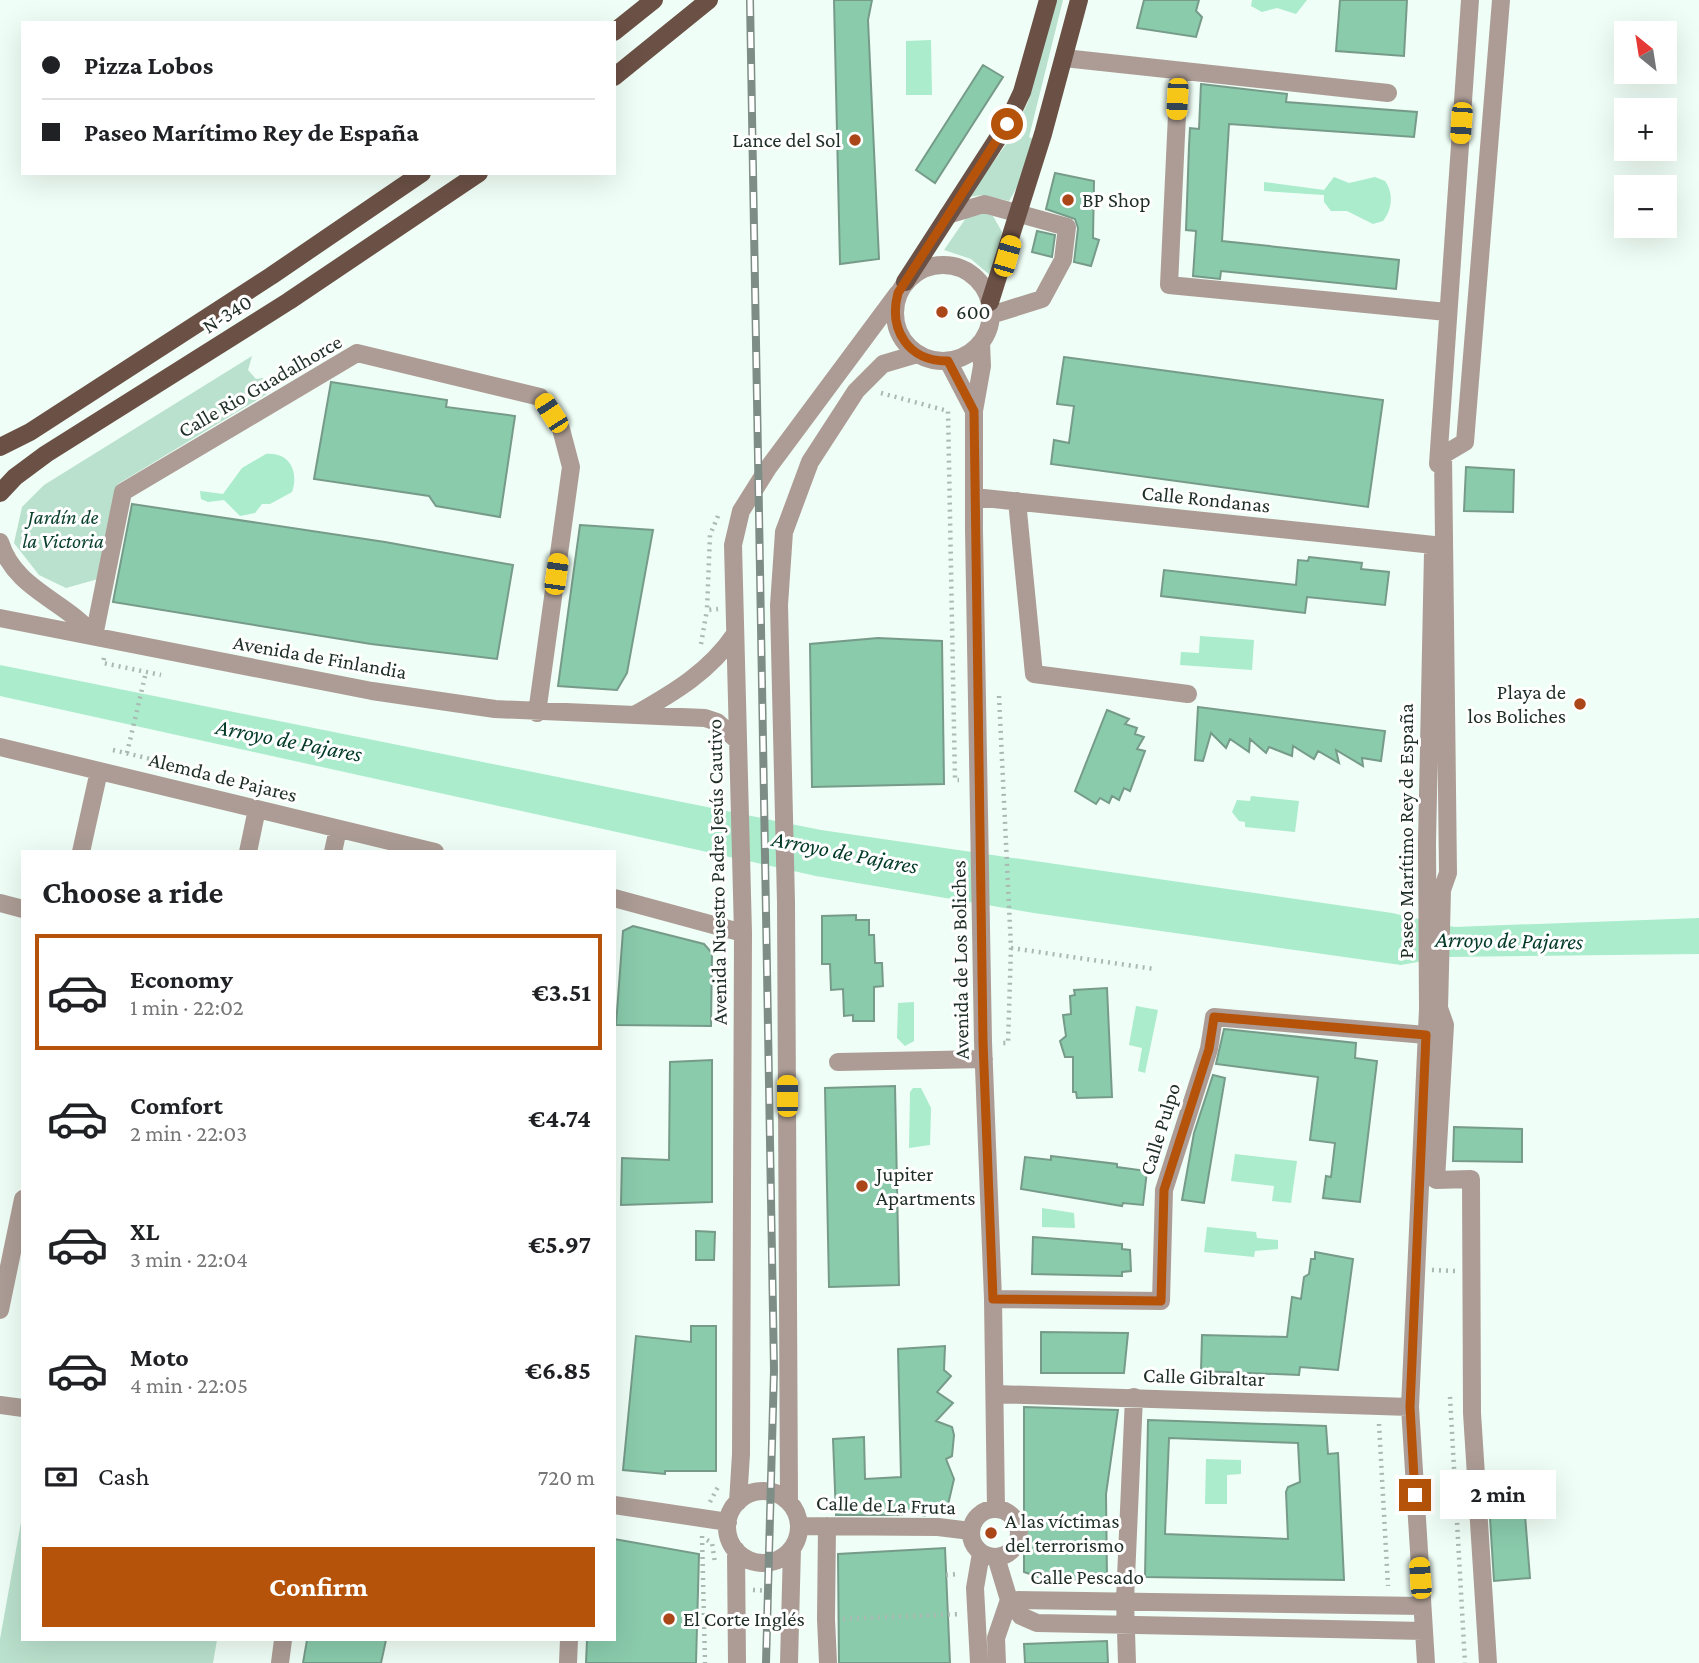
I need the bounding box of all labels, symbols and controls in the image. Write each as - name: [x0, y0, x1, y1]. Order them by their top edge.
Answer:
- north arrow: [1614, 21, 1676, 84]
- map controls: [1614, 21, 1677, 238]
- text: Pizza Lobos: [84, 51, 213, 80]
- car: [1166, 77, 1189, 121]
- button: +: [1614, 98, 1677, 161]
- car: [1450, 101, 1473, 145]
- route start: [991, 108, 1023, 140]
- text: Paseo Marítimo Rey de España: [84, 118, 419, 147]
- place label: Lance del Sol: [732, 128, 841, 152]
- marker: Lance del Sol: [847, 132, 863, 148]
- button: −: [1614, 175, 1677, 238]
- place label: BP Shop: [1082, 188, 1151, 212]
- marker: BP Shop: [1060, 192, 1076, 208]
- car: [992, 233, 1023, 279]
- street label: N-340: [198, 290, 256, 338]
- place label: 600: [956, 300, 990, 324]
- marker: 600: [934, 304, 950, 320]
- street label: Calle Rio Guadalhorce: [174, 329, 346, 443]
- car: [531, 390, 572, 436]
- street label: Calle Rondanas: [1140, 480, 1272, 518]
- park label: Jardín de la Victoria: [22, 505, 104, 553]
- car: [543, 552, 570, 596]
- street label: Avenida de Finlandia: [231, 630, 409, 684]
- place label: Playa de los Boliches: [1468, 680, 1566, 728]
- marker: Playa de los Boliches: [1572, 696, 1588, 712]
- street label: Paseo Marítimo Rey de España: [1394, 703, 1418, 959]
- water label: Arroyo de Pajares: [213, 713, 365, 768]
- street label: Avenida Nuestro Padre Jesús Cautivo: [702, 719, 732, 1025]
- street label: Alemda de Pajares: [146, 747, 300, 807]
- water label: Arroyo de Pajares: [769, 825, 921, 880]
- street label: Avenida de Los Boliches: [946, 860, 974, 1060]
- text: Choose a ride: [42, 874, 223, 910]
- water label: Arroyo de Pajares: [1434, 926, 1584, 955]
- icon: car: [46, 961, 109, 1024]
- text: Economy: [130, 965, 233, 994]
- text: €3.51: [532, 978, 591, 1007]
- text: 1 min · 22:02: [130, 994, 244, 1020]
- car: [777, 1075, 798, 1117]
- street label: Calle Pulpo: [1135, 1080, 1185, 1178]
- icon: car: [46, 1087, 109, 1150]
- text: Comfort: [130, 1091, 223, 1120]
- text: €4.74: [528, 1104, 591, 1133]
- text: 2 min · 22:03: [130, 1120, 247, 1146]
- place label: Jupiter Apartments: [874, 1162, 975, 1210]
- marker: Jupiter Apartments: [854, 1178, 870, 1194]
- icon: car: [46, 1213, 109, 1276]
- text: XL: [130, 1217, 159, 1246]
- text: €5.97: [528, 1230, 591, 1259]
- text: 3 min · 22:04: [130, 1246, 248, 1272]
- icon: car: [46, 1339, 109, 1402]
- text: Moto: [130, 1343, 189, 1372]
- text: €6.85: [525, 1356, 591, 1385]
- street label: Calle Gibraltar: [1143, 1363, 1266, 1391]
- text: 4 min · 22:05: [130, 1372, 248, 1398]
- icon: cash: [42, 1458, 80, 1496]
- text: Cash: [98, 1462, 149, 1491]
- text: 720 m: [538, 1464, 595, 1490]
- callout: 2 min: [1440, 1470, 1555, 1520]
- route end: [1399, 1479, 1431, 1511]
- text: 2 min: [1470, 1481, 1526, 1507]
- street label: Calle de La Fruta: [816, 1491, 957, 1519]
- place label: A las víctimas del terrorismo: [1005, 1509, 1124, 1557]
- marker: A las víctimas del terrorismo: [983, 1525, 999, 1541]
- button: Confirm: [42, 1547, 595, 1627]
- car: [1409, 1556, 1432, 1600]
- street label: Calle Pescado: [1030, 1565, 1144, 1589]
- place label: El Corte Inglés: [683, 1607, 805, 1631]
- marker: El Corte Inglés: [661, 1611, 677, 1627]

